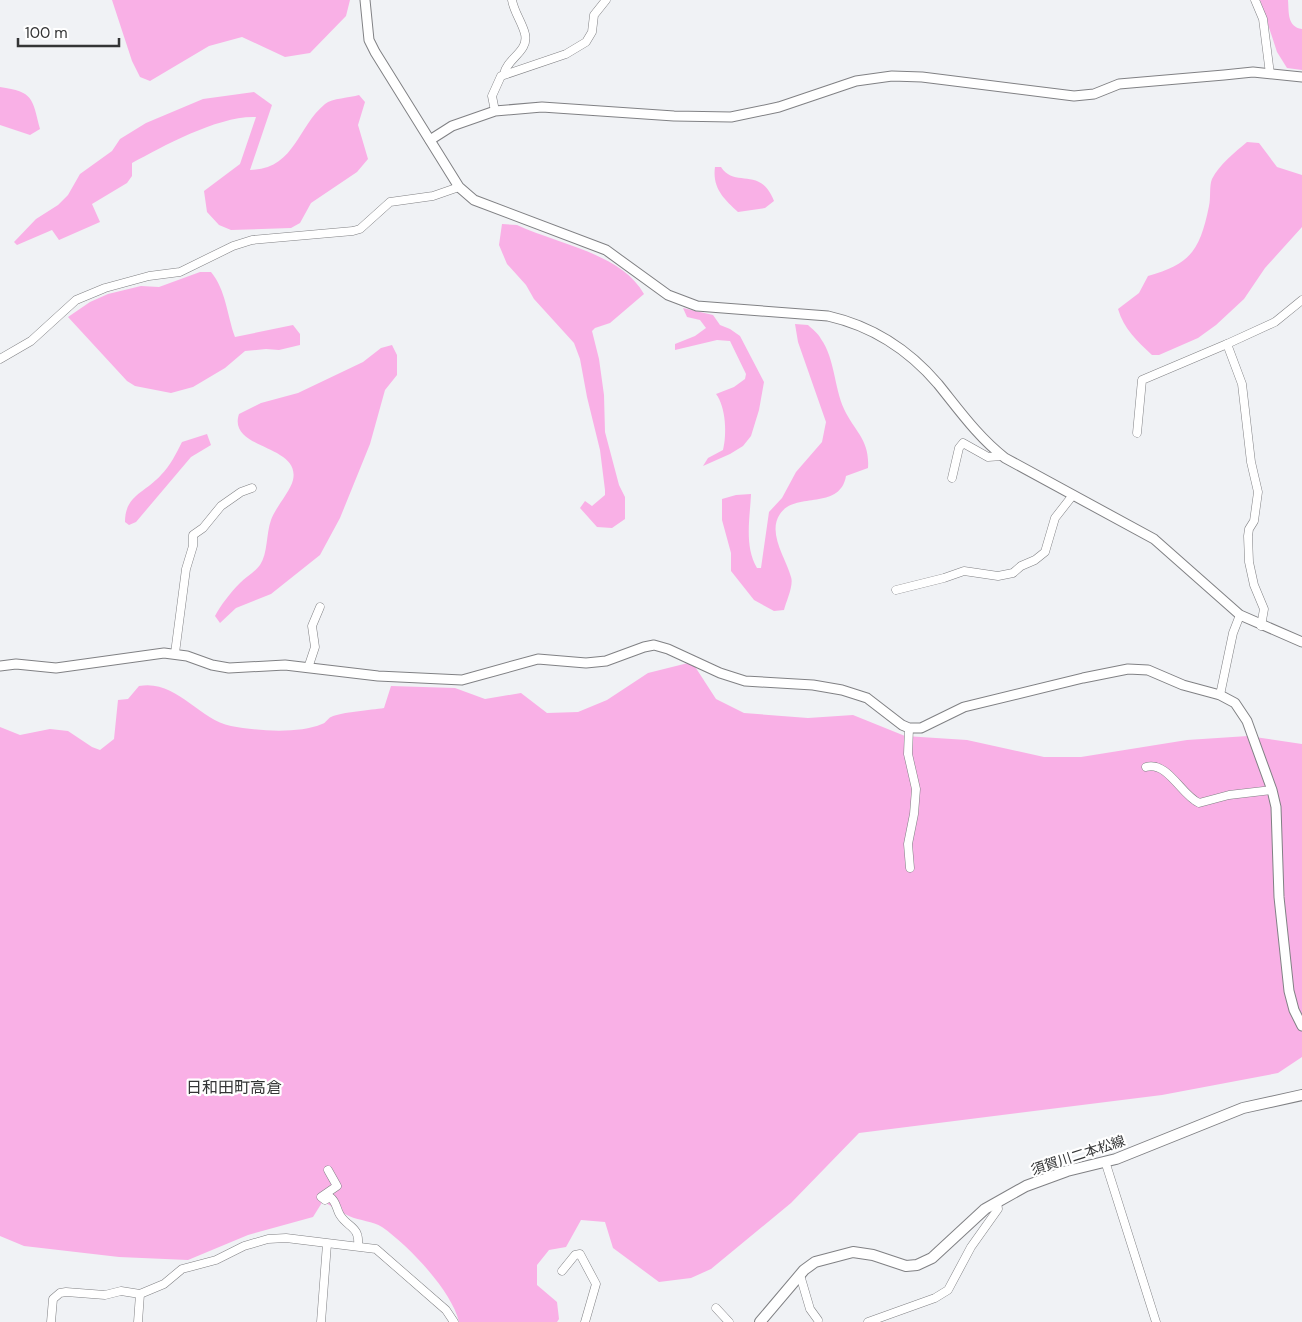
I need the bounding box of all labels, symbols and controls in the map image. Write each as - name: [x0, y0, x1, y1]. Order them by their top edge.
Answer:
- scale bar: [18, 15, 119, 47]
- text: 100 m: [25, 23, 68, 43]
- district label: 日和田町高倉: [186, 1077, 282, 1098]
- street label: 須賀川二本松線: [1029, 1131, 1127, 1179]

